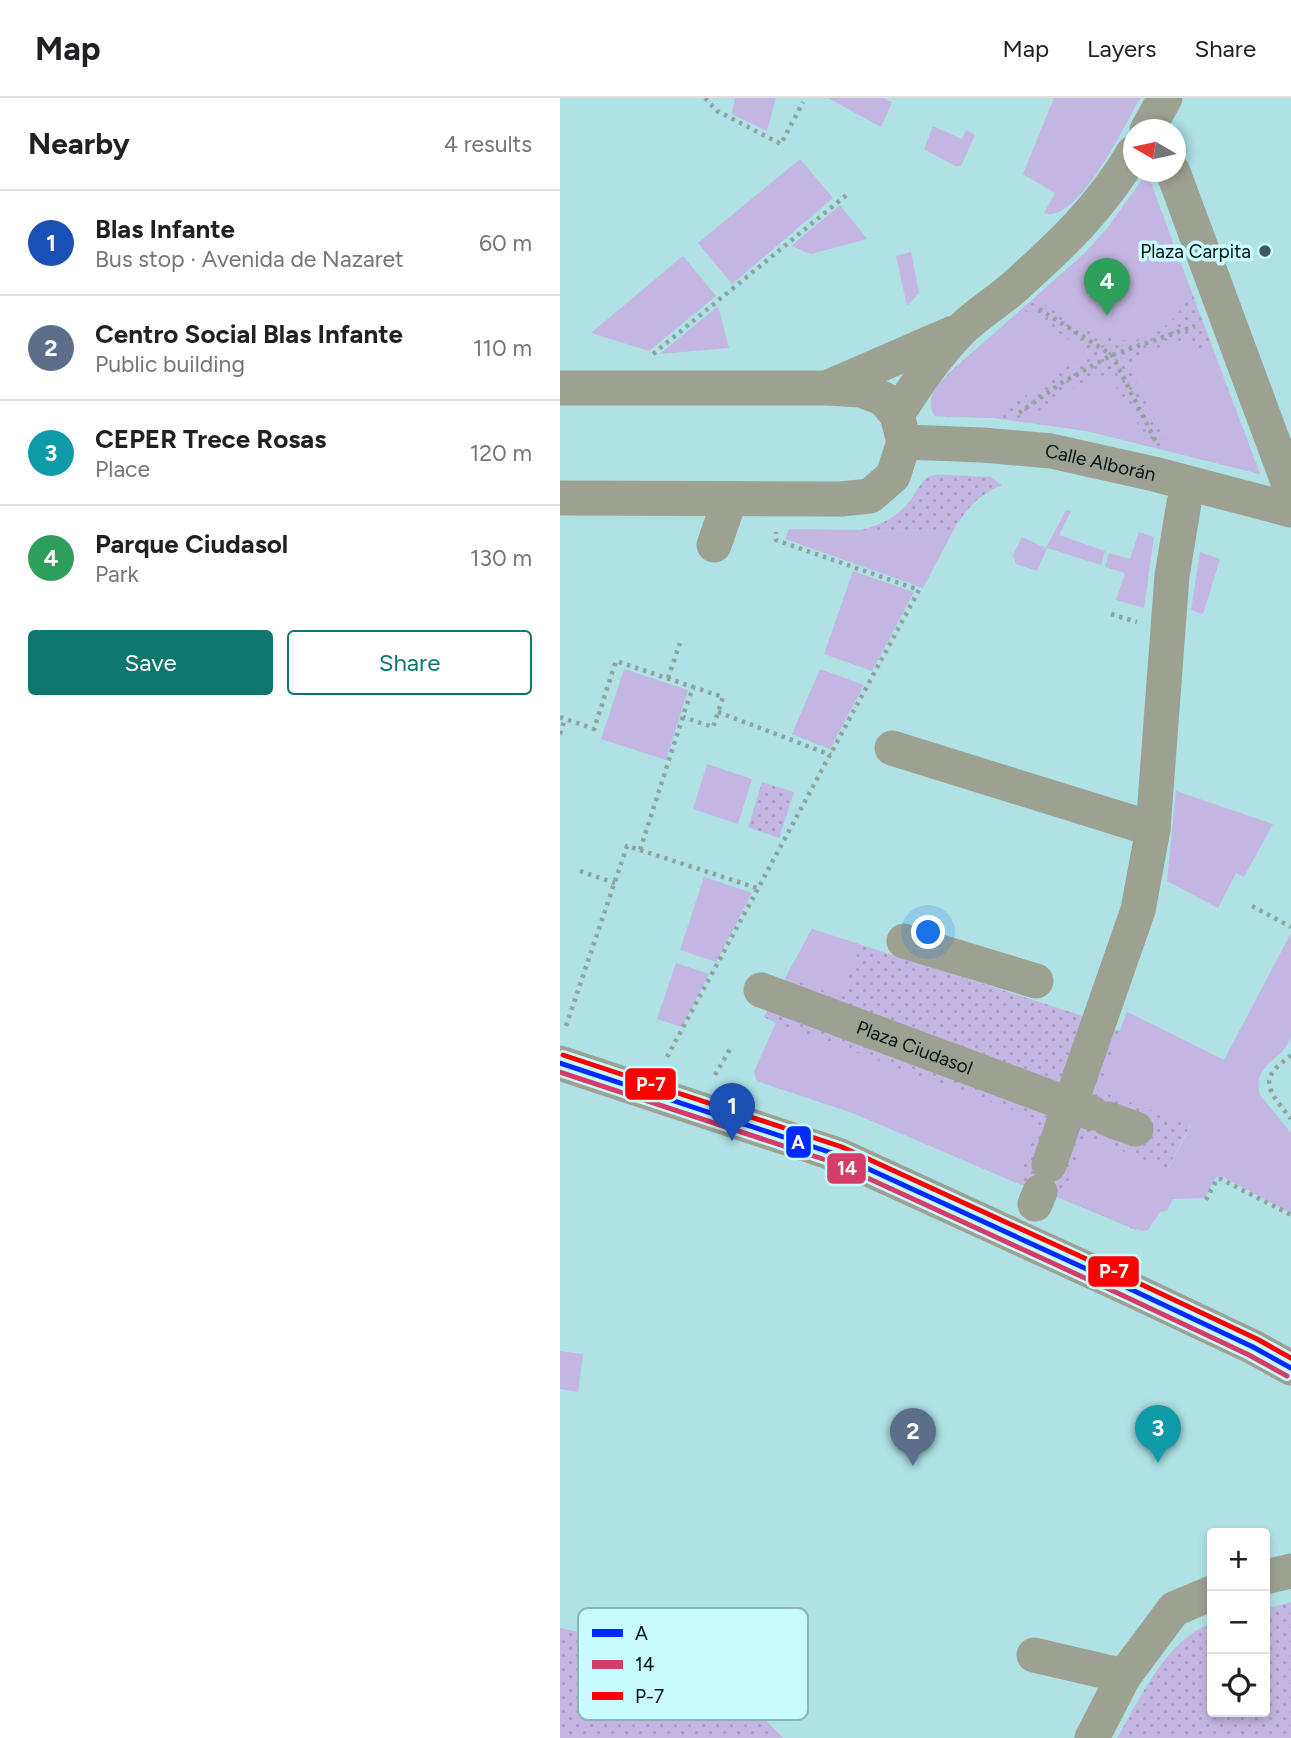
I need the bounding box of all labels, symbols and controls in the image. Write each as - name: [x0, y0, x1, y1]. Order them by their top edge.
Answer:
- text: Map: [35, 29, 101, 68]
- text: Map: [1002, 34, 1049, 63]
- text: Layers: [1087, 34, 1156, 63]
- text: Share: [1194, 34, 1256, 63]
- north arrow: [1123, 119, 1186, 182]
- text: Nearby: [28, 125, 130, 162]
- text: 4 results: [444, 130, 532, 158]
- text: Blas Infante: [95, 213, 235, 245]
- text: 1: [46, 229, 56, 257]
- text: 60 m: [479, 229, 532, 257]
- place label: Plaza Carpita: [1140, 240, 1251, 263]
- marker: Plaza Carpita: [1257, 243, 1273, 259]
- text: Bus stop · Avenida de Nazaret: [95, 245, 404, 273]
- pin: 4: [1084, 258, 1130, 316]
- text: Centro Social Blas Infante: [95, 318, 403, 350]
- text: 2: [44, 334, 58, 362]
- text: 110 m: [473, 334, 532, 362]
- text: Public building: [95, 350, 245, 378]
- text: CEPER Trece Rosas: [95, 423, 326, 455]
- text: 3: [45, 439, 57, 467]
- text: 120 m: [470, 439, 532, 467]
- street label: Calle Alborán: [1043, 439, 1158, 486]
- text: Place: [95, 455, 150, 483]
- text: Parque Ciudasol: [95, 528, 288, 560]
- text: 4: [44, 544, 58, 572]
- text: 130 m: [470, 544, 532, 572]
- text: Park: [95, 560, 139, 588]
- button: Save: [28, 630, 273, 695]
- button: Share: [287, 630, 532, 695]
- your location: [911, 915, 945, 949]
- street label: Plaza Ciudasol: [853, 1015, 976, 1079]
- line badge: P-7: [624, 1067, 677, 1101]
- text: P-7: [636, 1073, 666, 1096]
- pin: 1: [709, 1083, 755, 1141]
- line badge: A: [785, 1125, 812, 1159]
- text: A: [791, 1131, 805, 1154]
- line badge: 14: [826, 1152, 867, 1185]
- text: 14: [837, 1157, 857, 1180]
- line badge: P-7: [1087, 1255, 1140, 1288]
- text: P-7: [1099, 1260, 1129, 1283]
- pin: 3: [1135, 1405, 1181, 1463]
- pin: 2: [890, 1408, 936, 1466]
- map controls: [1207, 1528, 1270, 1717]
- button: +: [1207, 1528, 1270, 1591]
- button: −: [1207, 1591, 1270, 1654]
- legend: [578, 1608, 808, 1720]
- text: A: [635, 1622, 648, 1645]
- text: 14: [635, 1653, 655, 1676]
- button: locate: [1207, 1654, 1270, 1717]
- text: P-7: [635, 1685, 664, 1708]

